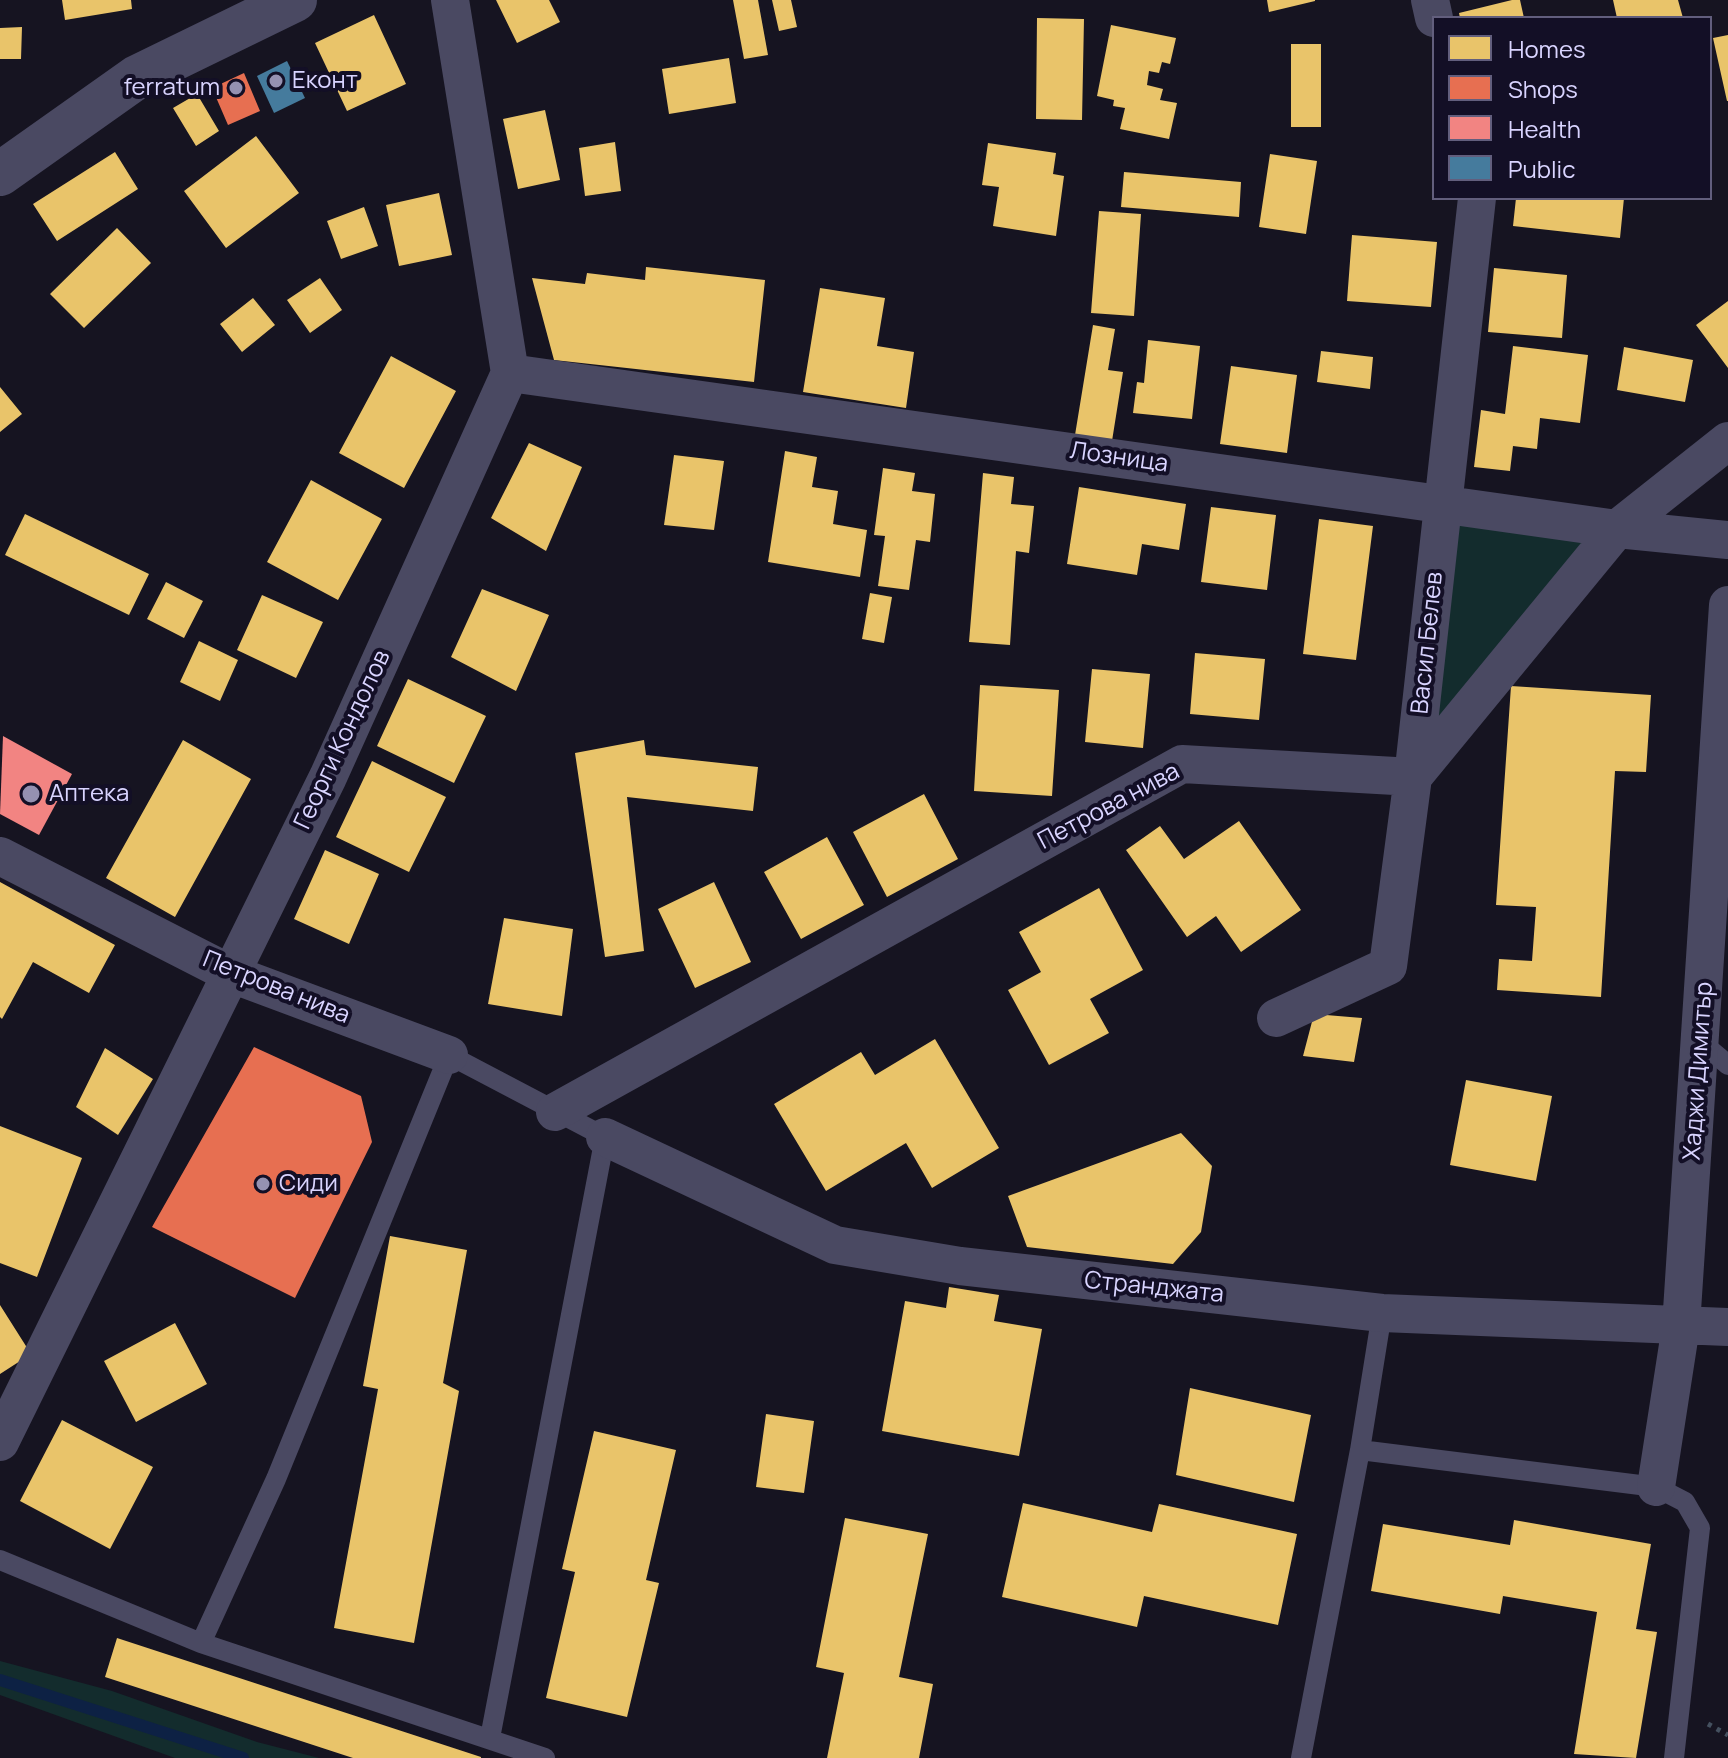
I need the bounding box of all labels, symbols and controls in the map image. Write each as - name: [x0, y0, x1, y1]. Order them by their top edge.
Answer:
- legend: [1432, 16, 1712, 200]
- text: Homes: [1508, 32, 1586, 65]
- place label: Еконт: [292, 67, 358, 95]
- marker: Еконт: [267, 72, 285, 90]
- text: Shops: [1508, 72, 1578, 105]
- place label: ferratum: [124, 74, 220, 102]
- marker: ferratum: [227, 79, 245, 97]
- text: Health: [1508, 112, 1581, 145]
- text: Public: [1508, 152, 1575, 185]
- street label: Лозница: [1068, 437, 1170, 479]
- street label: Васил Белев: [1406, 570, 1450, 716]
- street label: Георги Кондолов: [289, 646, 397, 834]
- street label: Петрова нива: [1033, 758, 1185, 856]
- place label: Аптека: [49, 780, 129, 808]
- marker: Аптека: [20, 783, 42, 805]
- street label: Петрова нива: [198, 945, 354, 1031]
- street label: Хаджи Димитър: [1678, 981, 1720, 1161]
- place label: Сиди: [279, 1170, 338, 1198]
- marker: Сиди: [254, 1175, 272, 1193]
- street label: Странджата: [1083, 1266, 1225, 1310]

